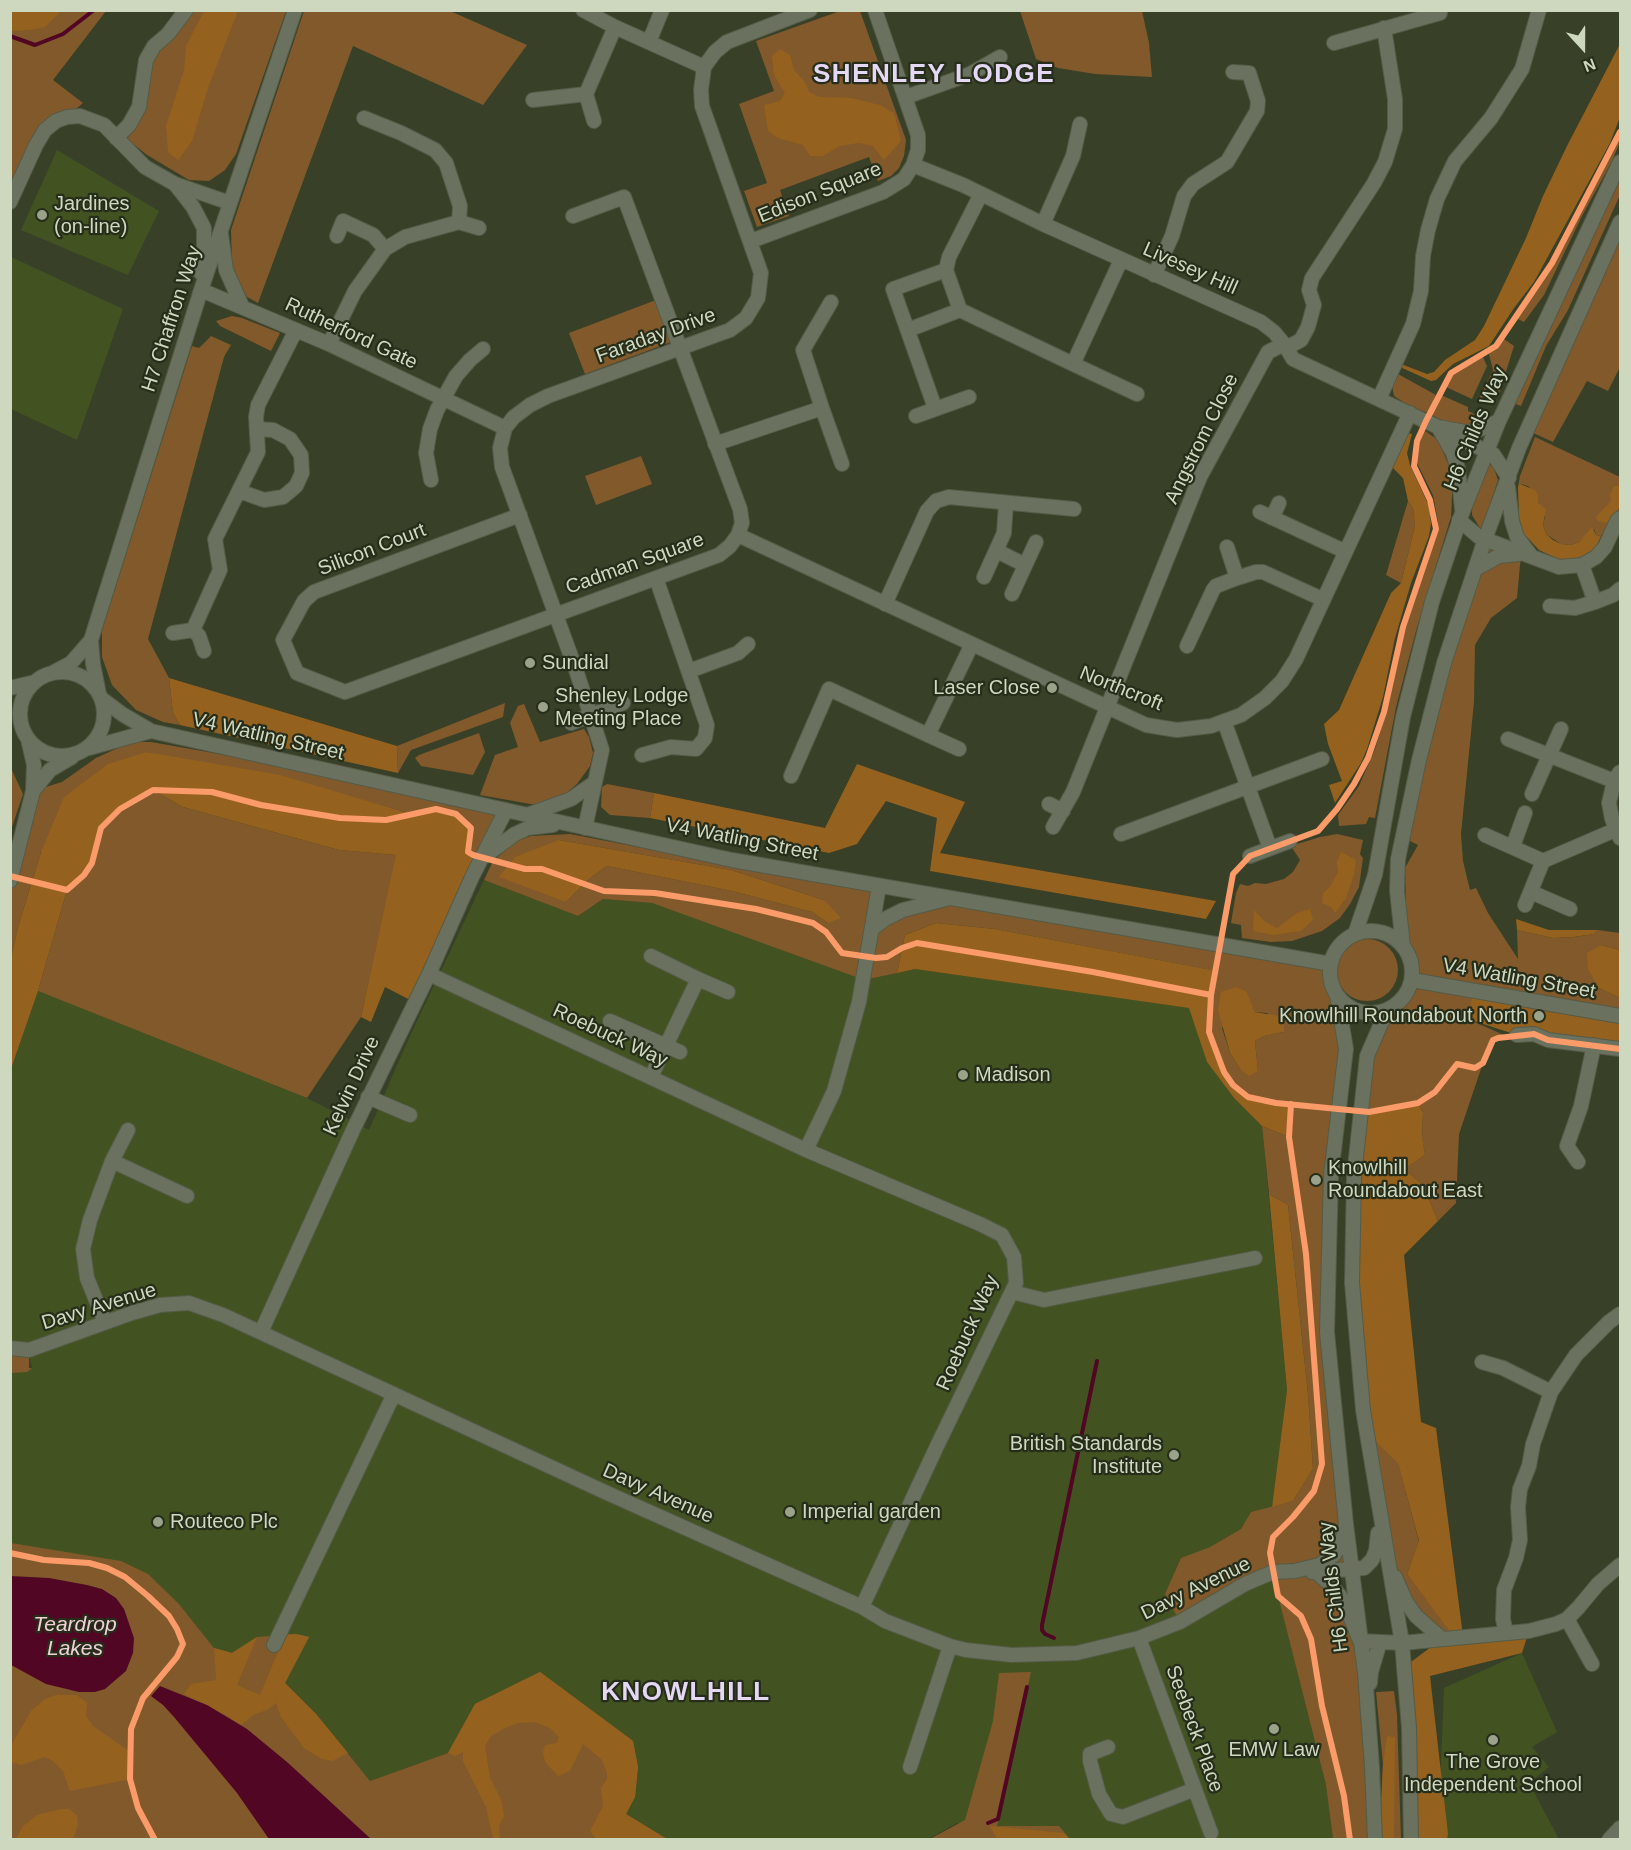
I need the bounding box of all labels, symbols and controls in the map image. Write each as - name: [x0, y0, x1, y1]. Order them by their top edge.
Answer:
- north arrow: [1553, 18, 1613, 78]
- text: N: [1581, 55, 1598, 75]
- district label: SHENLEY LODGE: [813, 59, 1055, 91]
- street label: Edison Square: [755, 157, 885, 229]
- place label: Jardines (on-line): [54, 192, 130, 239]
- marker: Jardines (on-line): [35, 208, 49, 222]
- street label: Livesey Hill: [1139, 237, 1241, 301]
- street label: H7 Chaffron Way: [137, 243, 207, 395]
- street label: Rutherford Gate: [281, 293, 421, 375]
- street label: Faraday Drive: [593, 303, 719, 369]
- street label: H6 Childs Way: [1439, 364, 1513, 494]
- street label: Angstrom Close: [1160, 370, 1244, 508]
- street label: Silicon Court: [315, 518, 429, 582]
- street label: Cadman Square: [562, 528, 708, 600]
- place label: Sundial: [542, 651, 609, 675]
- marker: Sundial: [523, 656, 537, 670]
- street label: Northcroft: [1076, 661, 1166, 717]
- place label: Laser Close: [933, 676, 1040, 700]
- marker: Laser Close: [1045, 681, 1059, 695]
- place label: Shenley Lodge Meeting Place: [555, 684, 688, 731]
- marker: Shenley Lodge Meeting Place: [536, 700, 550, 714]
- street label: V4 Watling Street: [190, 708, 346, 766]
- street label: V4 Watling Street: [664, 813, 820, 867]
- street label: V4 Watling Street: [1441, 954, 1597, 1004]
- street label: Roebuck Way: [549, 999, 671, 1073]
- place label: Knowlhill Roundabout North: [1279, 1004, 1527, 1028]
- marker: Knowlhill Roundabout North: [1532, 1009, 1546, 1023]
- street label: Kelvin Drive: [319, 1033, 385, 1139]
- place label: Madison: [975, 1063, 1051, 1087]
- marker: Madison: [956, 1068, 970, 1082]
- place label: Knowlhill Roundabout East: [1328, 1156, 1483, 1203]
- marker: Knowlhill Roundabout East: [1309, 1173, 1323, 1187]
- street label: Roebuck Way: [932, 1272, 1004, 1394]
- street label: Davy Avenue: [39, 1278, 159, 1336]
- place label: British Standards Institute: [1010, 1432, 1162, 1479]
- marker: British Standards Institute: [1167, 1448, 1181, 1462]
- street label: Davy Avenue: [599, 1459, 717, 1529]
- place label: Imperial garden: [802, 1500, 941, 1524]
- marker: Imperial garden: [783, 1505, 797, 1519]
- place label: Routeco Plc: [170, 1510, 278, 1534]
- marker: Routeco Plc: [151, 1515, 165, 1529]
- street label: H6 Childs Way: [1314, 1520, 1354, 1654]
- street label: Davy Avenue: [1137, 1552, 1255, 1626]
- water label: Teardrop Lakes: [33, 1612, 117, 1662]
- street label: Seebeck Place: [1160, 1662, 1228, 1796]
- district label: KNOWLHILL: [601, 1677, 771, 1709]
- marker: EMW Law: [1267, 1722, 1281, 1736]
- marker: The Grove Independent School: [1486, 1733, 1500, 1747]
- place label: EMW Law: [1228, 1738, 1320, 1762]
- place label: The Grove Independent School: [1404, 1750, 1582, 1797]

